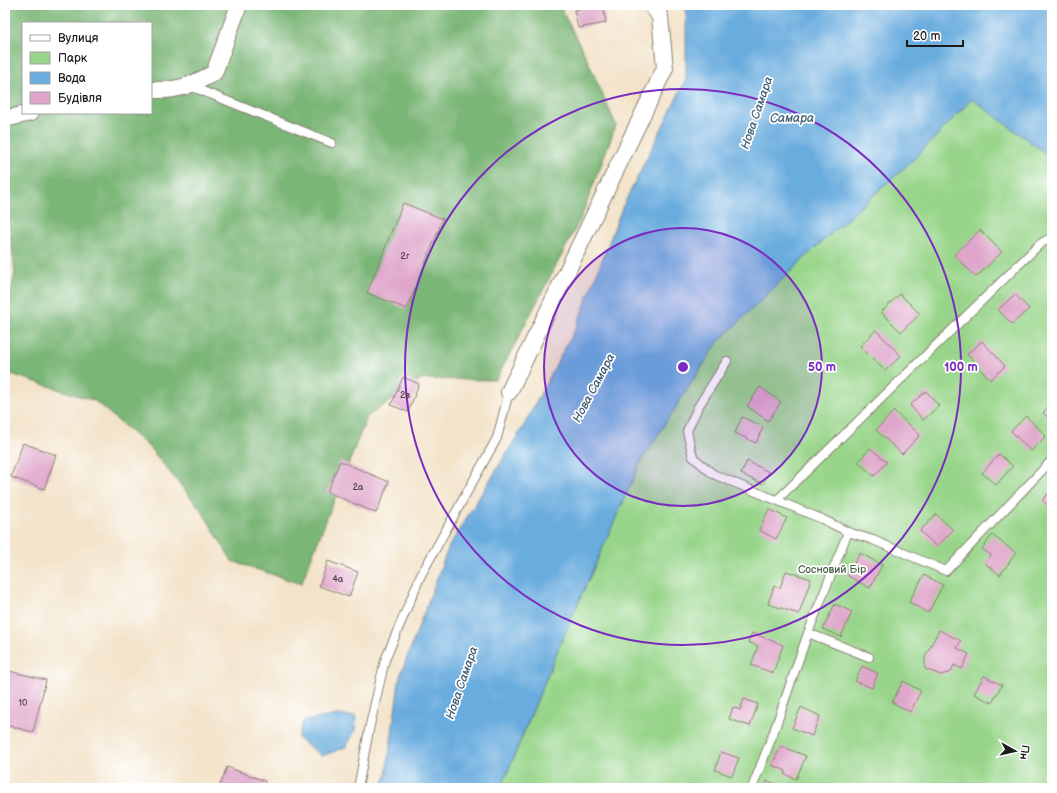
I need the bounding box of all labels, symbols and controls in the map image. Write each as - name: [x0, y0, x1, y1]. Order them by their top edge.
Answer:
- legend: [22, 22, 152, 114]
- scale bar: [907, 22, 963, 48]
- text: 20 m: [913, 29, 940, 44]
- text: Вулиця: [58, 31, 99, 46]
- text: Парк: [58, 51, 88, 66]
- text: Вода: [58, 71, 86, 86]
- water label: Нова Самара: [738, 75, 776, 151]
- text: Будівля: [58, 91, 102, 106]
- water label: Самара: [770, 111, 814, 126]
- house number: 2г: [401, 251, 410, 262]
- water label: Нова Самара: [570, 351, 618, 425]
- centre of rings: [676, 360, 690, 374]
- text: 50 m: [808, 360, 836, 375]
- text: 100 m: [944, 360, 978, 375]
- house number: 2в: [400, 390, 410, 401]
- house number: 2а: [353, 482, 364, 493]
- park label: Сосновий Бір: [798, 563, 867, 576]
- house number: 4а: [333, 574, 344, 585]
- water label: Нова Самара: [443, 645, 481, 721]
- house number: 10: [19, 698, 27, 709]
- north arrow: [995, 731, 1035, 771]
- text: Пн: [1017, 744, 1032, 760]

